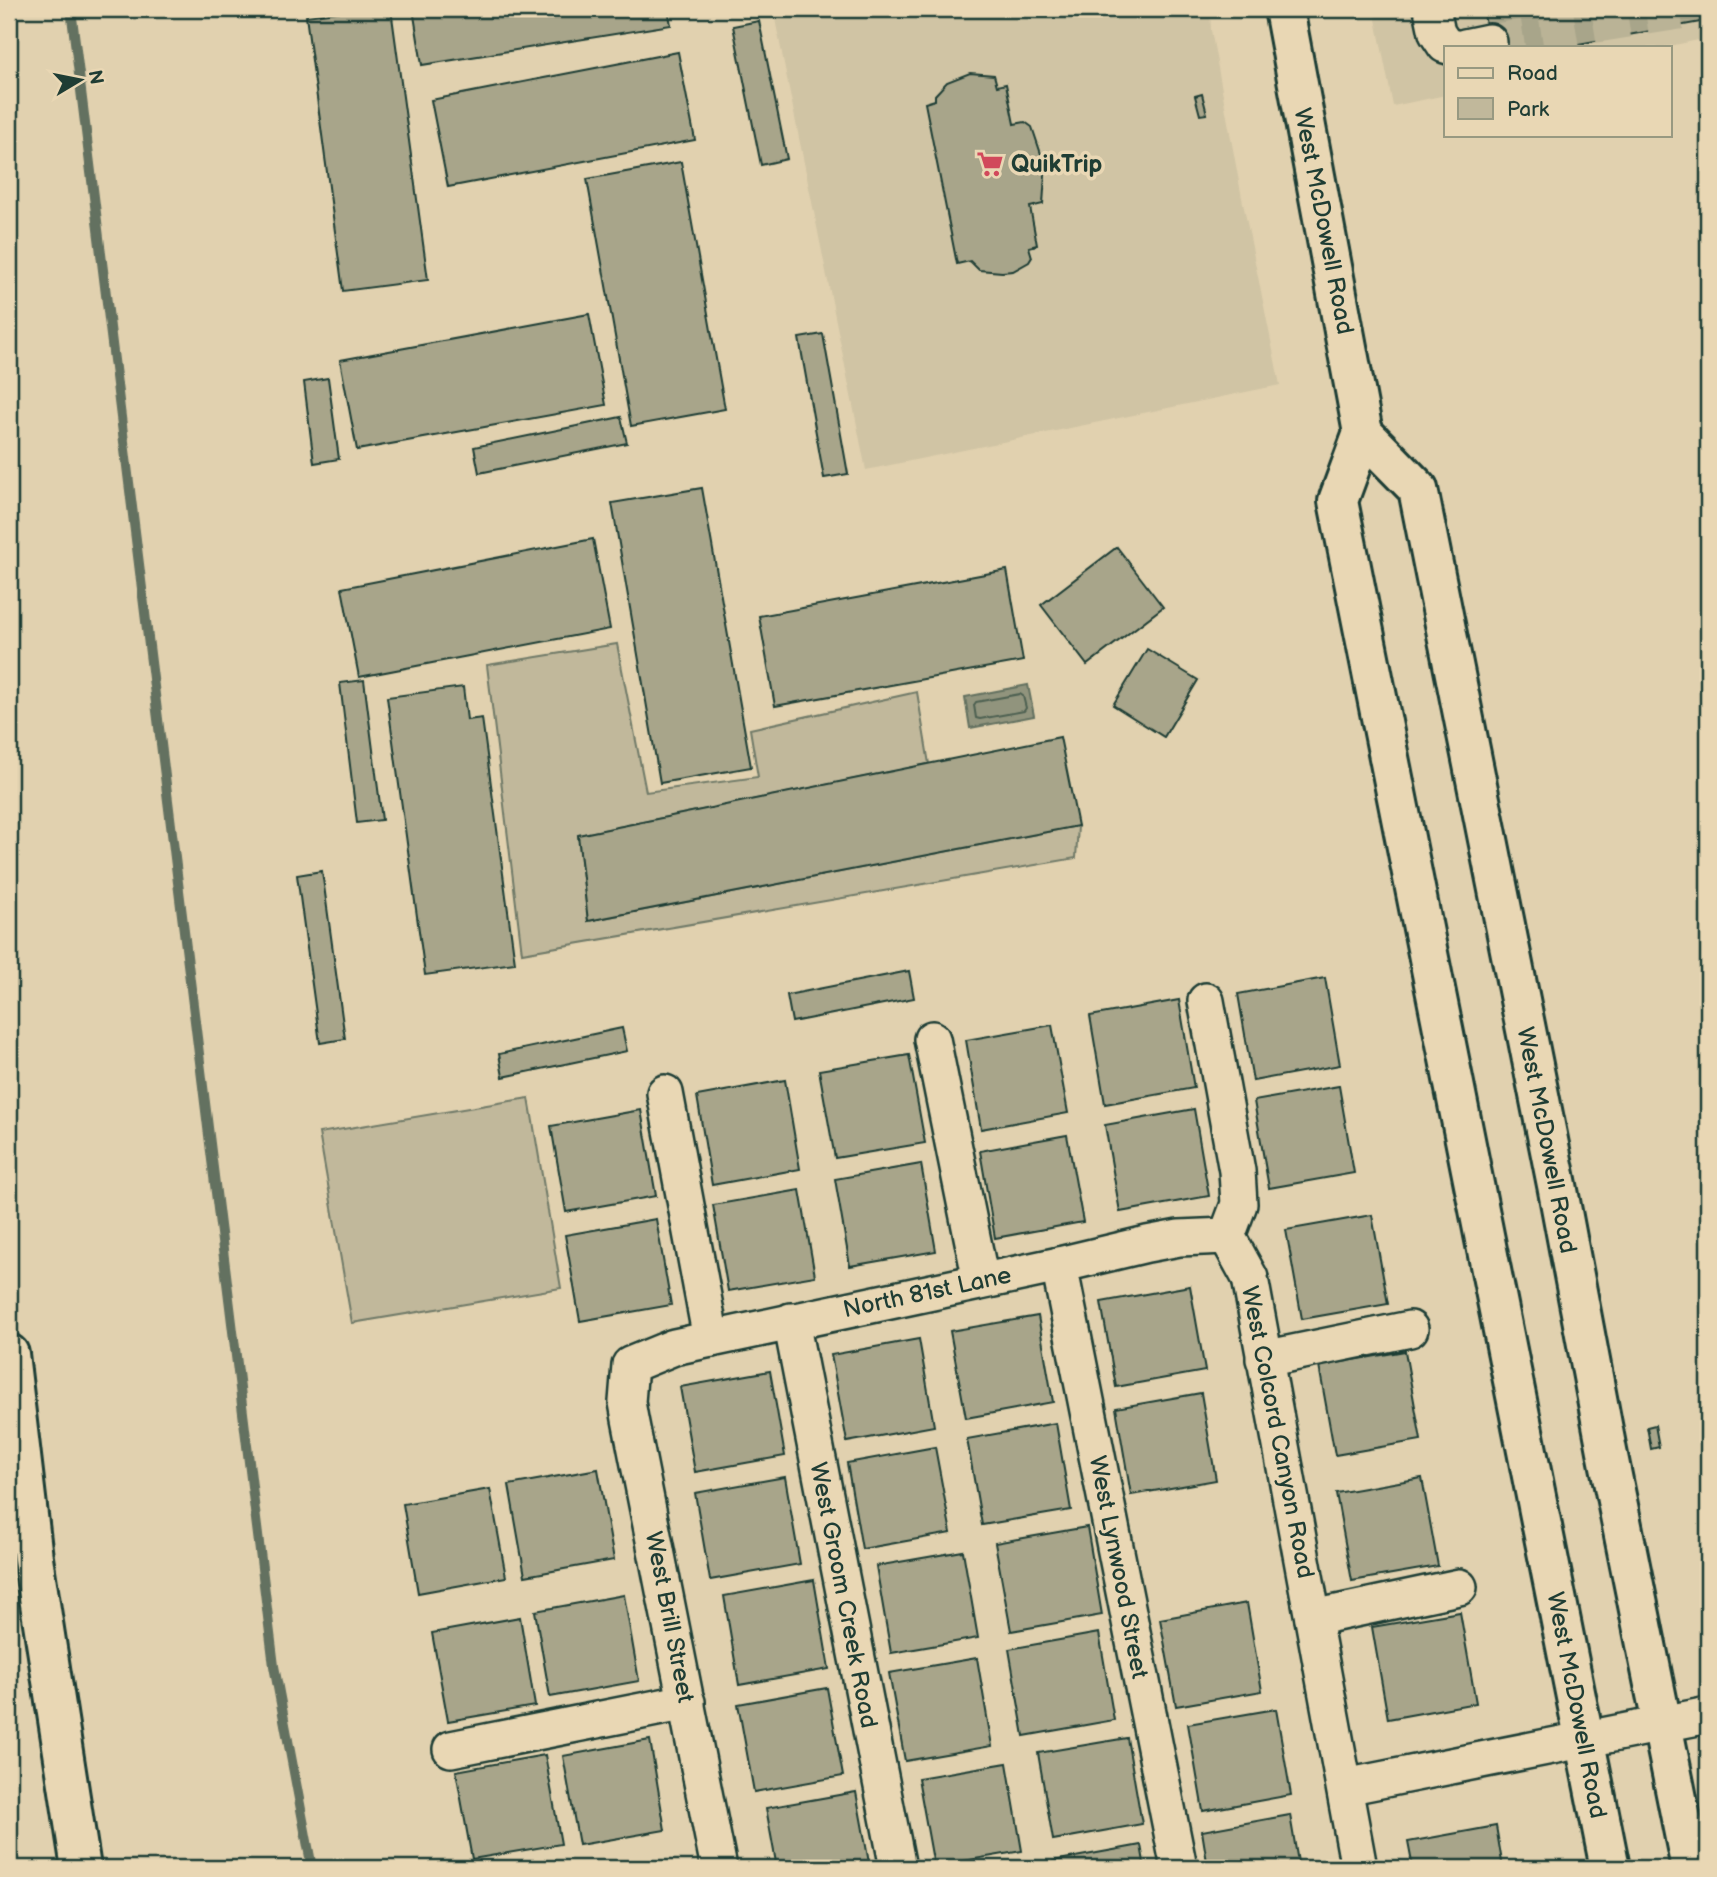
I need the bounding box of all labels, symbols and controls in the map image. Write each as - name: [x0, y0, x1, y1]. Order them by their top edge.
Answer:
- north arrow: [46, 46, 116, 116]
- legend: [1444, 46, 1672, 136]
- text: Road: [1507, 61, 1558, 86]
- text: N: [83, 68, 108, 86]
- text: Park: [1507, 97, 1550, 122]
- street label: West McDowell Road: [1287, 105, 1360, 337]
- supermarket icon: QuikTrip: [975, 149, 1005, 179]
- place label: QuikTrip: [1011, 150, 1103, 179]
- street label: West McDowell Road: [1510, 1024, 1583, 1256]
- street label: North 81st Lane: [840, 1261, 1014, 1324]
- street label: West Colcord Canyon Road: [1235, 1283, 1320, 1581]
- street label: West Lynwood Street: [1083, 1453, 1154, 1682]
- street label: West Groom Creek Road: [803, 1460, 884, 1731]
- street label: West Brill Street: [639, 1529, 700, 1706]
- street label: West McDowell Road: [1540, 1589, 1613, 1821]

